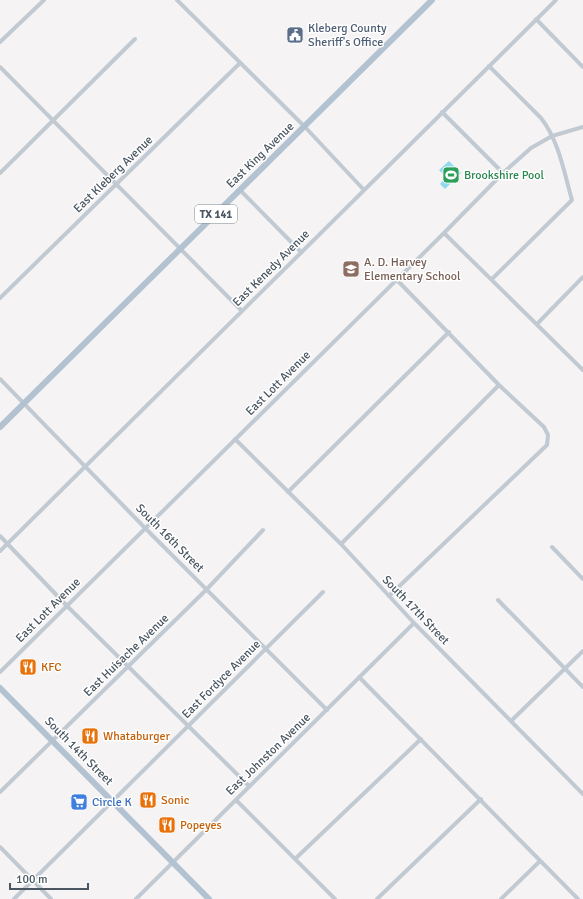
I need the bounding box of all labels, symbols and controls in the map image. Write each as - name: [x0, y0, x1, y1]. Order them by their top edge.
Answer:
- place label: Kleberg County Sheriff's Office: [308, 21, 387, 50]
- public building icon: Kleberg County Sheriff's Office: [285, 25, 305, 45]
- street label: East King Avenue: [223, 119, 297, 191]
- street label: East Kleberg Avenue: [71, 133, 156, 216]
- sports icon: Brookshire Pool: [441, 165, 461, 185]
- place label: Brookshire Pool: [464, 168, 545, 183]
- road number: TX 141: [195, 205, 237, 223]
- street label: East Kenedy Avenue: [230, 227, 313, 310]
- place label: A. D. Harvey Elementary School: [364, 255, 461, 284]
- school or university icon: A. D. Harvey Elementary School: [341, 259, 361, 279]
- street label: East Lott Avenue: [243, 348, 314, 419]
- street label: South 16th Street: [132, 501, 207, 576]
- street label: South 17th Street: [379, 573, 452, 648]
- street label: East Lott Avenue: [13, 575, 84, 646]
- street label: East Huisache Avenue: [81, 611, 172, 700]
- street label: East Fordyce Avenue: [179, 637, 264, 722]
- restaurant icon: KFC: [18, 657, 38, 677]
- place label: KFC: [41, 660, 62, 675]
- street label: East Johnston Avenue: [223, 710, 314, 799]
- street label: South 14th Street: [41, 714, 116, 789]
- restaurant icon: Whataburger: [80, 726, 100, 746]
- place label: Whataburger: [103, 729, 171, 744]
- restaurant icon: Sonic: [138, 790, 158, 810]
- supermarket icon: Circle K: [69, 792, 89, 812]
- place label: Sonic: [161, 793, 190, 808]
- place label: Circle K: [92, 795, 132, 810]
- restaurant icon: Popeyes: [157, 815, 177, 835]
- place label: Popeyes: [180, 818, 222, 833]
- scale bar: [10, 865, 88, 891]
- text: 100 m: [16, 872, 48, 887]

